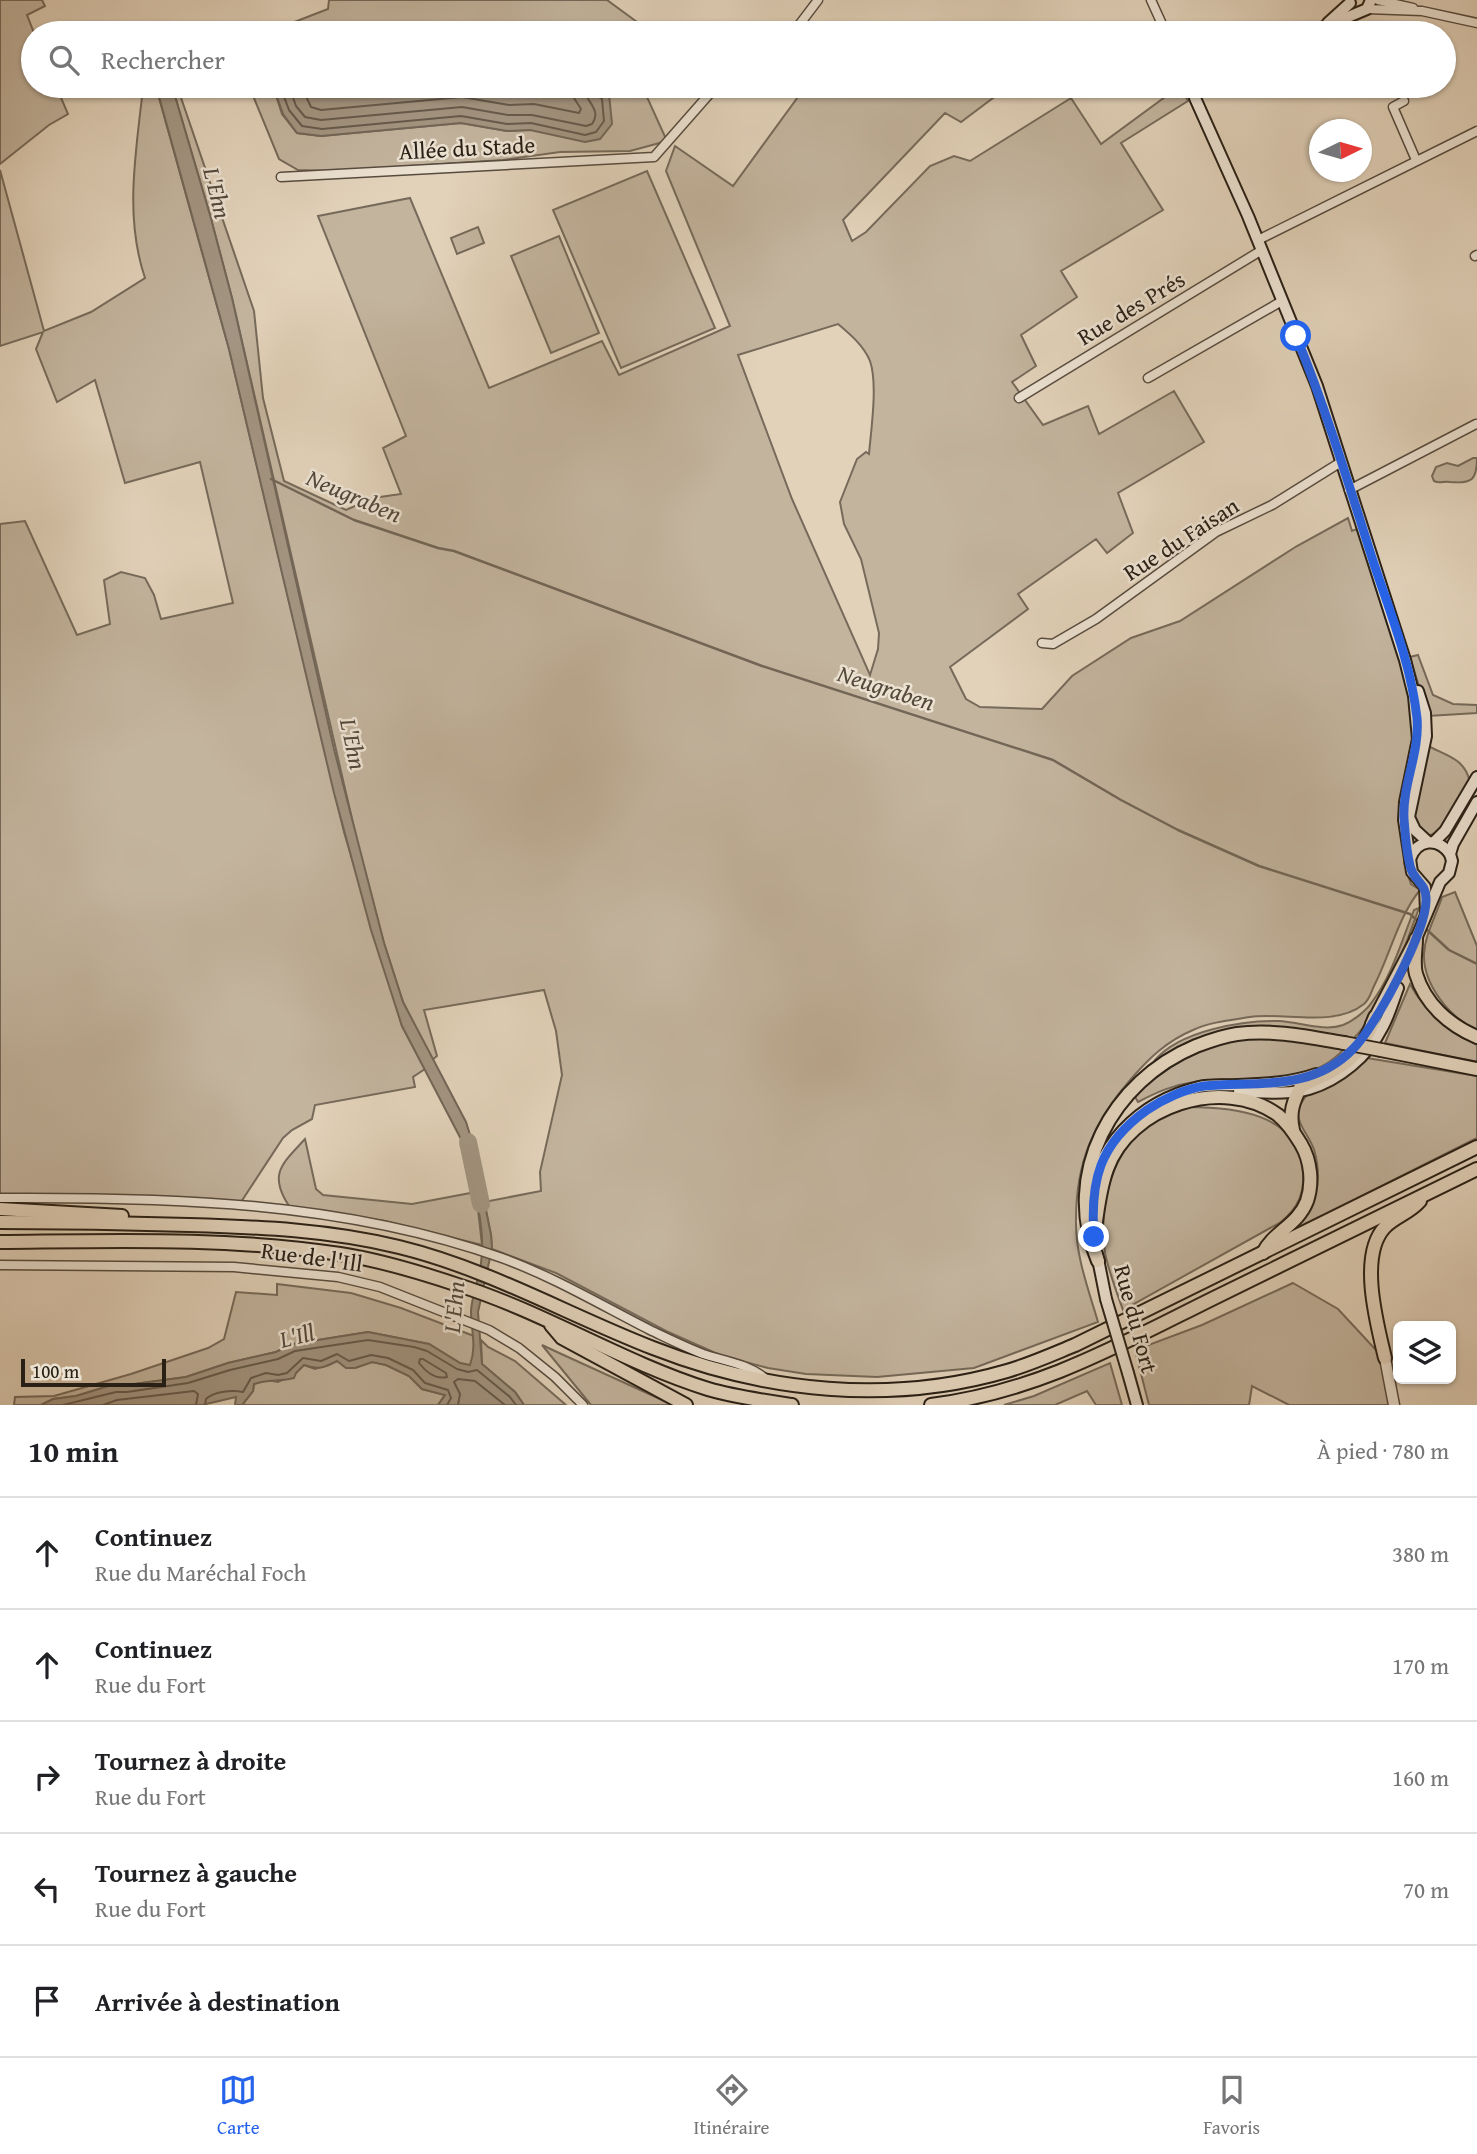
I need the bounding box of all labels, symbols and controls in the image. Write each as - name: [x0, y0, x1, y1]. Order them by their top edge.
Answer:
- search box: [21, 21, 1456, 98]
- text: Rechercher: [101, 40, 225, 79]
- icon: search: [45, 41, 83, 79]
- north arrow: [1309, 119, 1372, 182]
- street label: Allée du Stade: [398, 127, 536, 168]
- water label: L'Ehn: [194, 163, 241, 222]
- street label: Rue des Prés: [1071, 262, 1191, 353]
- route start: [1280, 320, 1311, 351]
- water label: Neugraben: [300, 460, 407, 531]
- street label: Rue du Faisan: [1116, 489, 1245, 588]
- water label: Neugraben: [832, 655, 939, 720]
- water label: L'Ehn: [331, 714, 376, 773]
- route end: [1078, 1221, 1109, 1252]
- street label: Rue de l'Ill: [259, 1233, 365, 1280]
- street label: Rue du Fort: [1106, 1261, 1167, 1377]
- water label: L'Ehn: [434, 1280, 473, 1335]
- water label: L'Ill: [275, 1314, 318, 1357]
- map controls: [1393, 1321, 1456, 1384]
- button: layers: [1393, 1321, 1456, 1384]
- scale bar: [21, 1356, 166, 1388]
- text: 100 m: [32, 1357, 79, 1385]
- text: 10 min: [28, 1429, 118, 1473]
- text: À pied · 780 m: [1317, 1434, 1449, 1467]
- text: Continuez: [95, 1517, 212, 1556]
- icon: ahead: [28, 1534, 66, 1572]
- text: 380 m: [1392, 1537, 1449, 1570]
- text: Rue du Maréchal Foch: [95, 1556, 306, 1589]
- text: Continuez: [95, 1629, 212, 1668]
- icon: ahead: [28, 1646, 66, 1684]
- text: 170 m: [1392, 1649, 1449, 1682]
- text: Rue du Fort: [95, 1668, 206, 1701]
- text: Tournez à droite: [95, 1741, 286, 1780]
- icon: right: [28, 1758, 66, 1796]
- text: 160 m: [1392, 1761, 1449, 1794]
- text: Rue du Fort: [95, 1780, 206, 1813]
- text: Tournez à gauche: [95, 1853, 297, 1892]
- icon: left: [28, 1870, 66, 1908]
- text: 70 m: [1403, 1873, 1449, 1906]
- text: Rue du Fort: [95, 1892, 206, 1925]
- icon: arrive: [28, 1982, 66, 2020]
- text: Arrivée à destination: [95, 1982, 340, 2021]
- tab: Carte: [217, 2071, 260, 2141]
- tab: Itinéraire: [694, 2071, 769, 2141]
- tab: Favoris: [1203, 2071, 1260, 2141]

